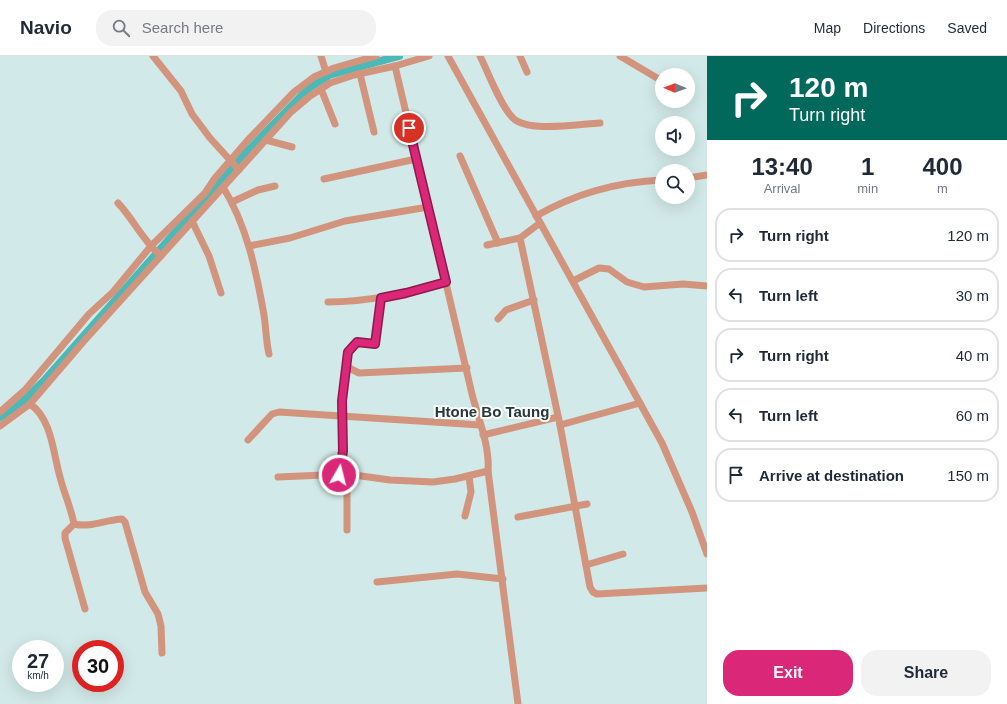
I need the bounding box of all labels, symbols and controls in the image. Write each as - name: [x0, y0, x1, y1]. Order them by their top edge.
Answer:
- search box: [96, 10, 376, 46]
- text: Navio: [20, 17, 72, 38]
- icon: search: [110, 17, 132, 39]
- text: Search here: [142, 19, 223, 36]
- text: Map: [814, 20, 841, 36]
- text: Directions: [863, 20, 925, 36]
- text: Saved: [947, 20, 987, 36]
- north arrow: [655, 68, 695, 108]
- map controls: [655, 68, 695, 204]
- icon: right: [723, 72, 775, 124]
- text: 120 m: [789, 72, 868, 103]
- text: Turn right: [789, 105, 865, 125]
- pin: [392, 111, 426, 145]
- button: sound: [655, 116, 695, 156]
- icon: arrive: [398, 117, 420, 139]
- text: 13:40: [751, 153, 813, 180]
- text: 1: [861, 153, 874, 180]
- text: 400: [923, 153, 963, 180]
- button: search: [655, 164, 695, 204]
- text: Arrival: [764, 181, 801, 196]
- text: min: [857, 181, 878, 196]
- text: m: [937, 181, 948, 196]
- icon: right: [725, 224, 747, 246]
- text: Turn right: [759, 227, 829, 244]
- text: 120 m: [947, 227, 989, 244]
- icon: left: [725, 284, 747, 306]
- text: Turn left: [759, 287, 818, 304]
- text: 30 m: [956, 287, 989, 304]
- icon: right: [725, 344, 747, 366]
- text: Turn right: [759, 347, 829, 364]
- text: 40 m: [956, 347, 989, 364]
- district label: Htone Bo Taung: [435, 403, 549, 420]
- icon: left: [725, 404, 747, 426]
- text: Turn left: [759, 407, 818, 424]
- text: 60 m: [956, 407, 989, 424]
- position arrow: [318, 454, 360, 496]
- icon: arrive: [725, 464, 747, 486]
- text: Arrive at destination: [759, 467, 904, 484]
- text: 150 m: [947, 467, 989, 484]
- speed limit sign: 30: [72, 640, 124, 692]
- text: 27: [27, 650, 49, 672]
- button: Exit: [723, 650, 853, 696]
- button: Share: [861, 650, 991, 696]
- text: km/h: [27, 670, 49, 681]

